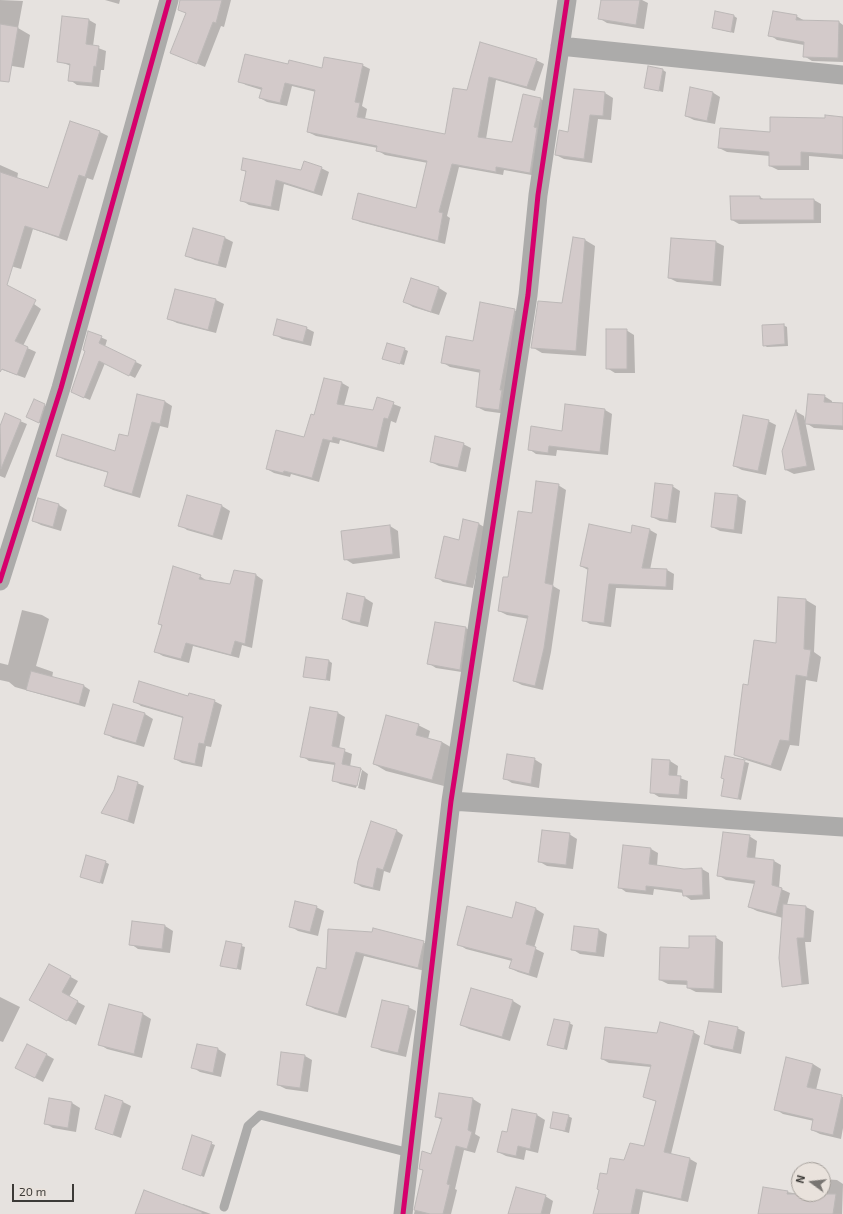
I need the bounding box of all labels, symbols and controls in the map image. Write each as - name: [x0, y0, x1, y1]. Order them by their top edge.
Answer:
- north arrow: [791, 1162, 831, 1202]
- text: N: [793, 1174, 807, 1185]
- scale bar: [14, 1176, 76, 1202]
- text: 20 m: [19, 1184, 46, 1198]

